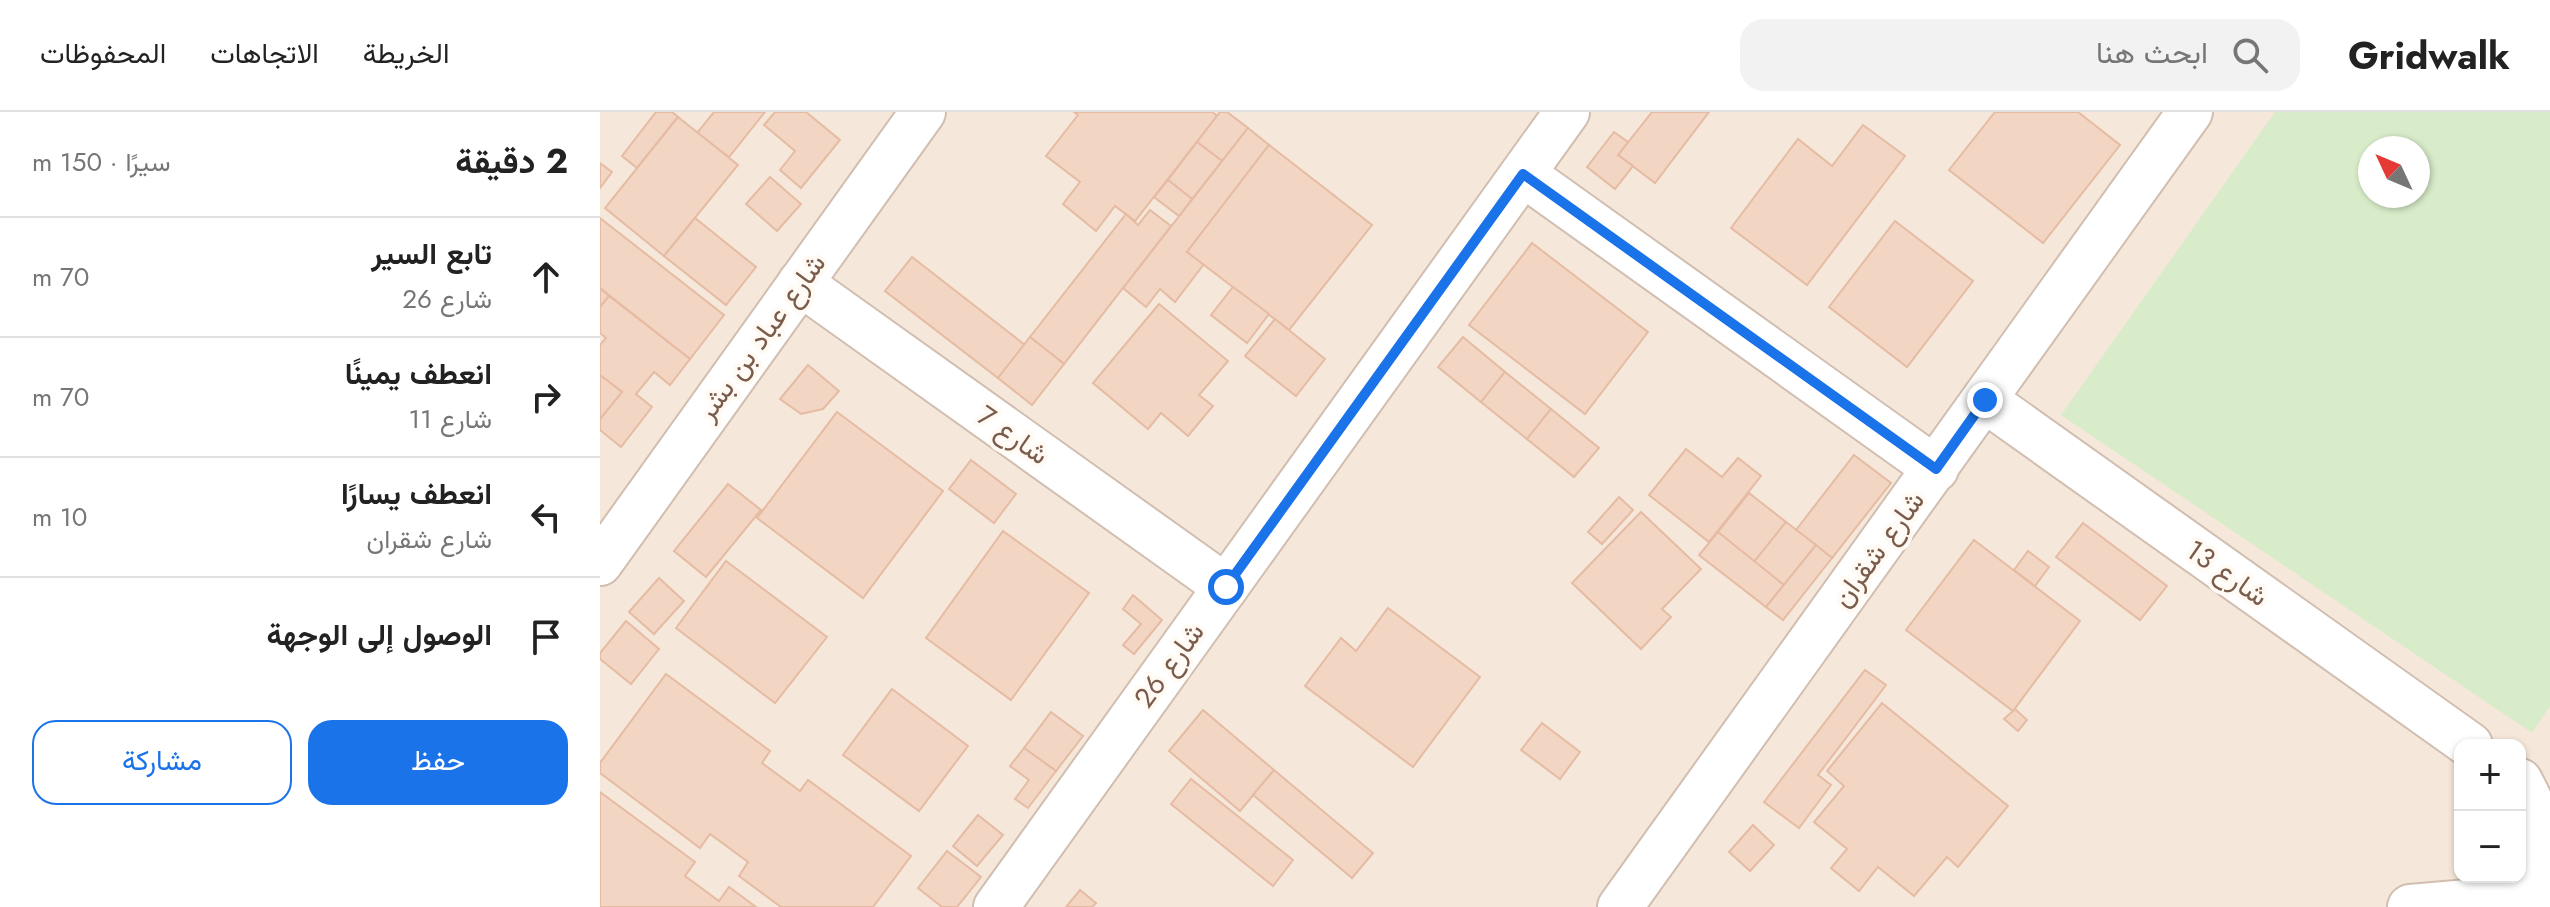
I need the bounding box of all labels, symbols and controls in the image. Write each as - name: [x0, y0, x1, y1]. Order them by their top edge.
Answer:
- search box: [1740, 19, 2300, 91]
- text: Gridwalk: [2348, 28, 2510, 83]
- text: ابحث هنا: [2096, 31, 2208, 74]
- text: المحفوظات: [40, 33, 166, 74]
- text: الاتجاهات: [210, 33, 319, 74]
- text: الخريطة: [363, 33, 449, 74]
- icon: search: [2228, 33, 2272, 77]
- north arrow: [2358, 136, 2430, 208]
- text: 2 دقيقة: [455, 137, 568, 186]
- text: سيرًا · 150 m: [32, 143, 171, 181]
- text: تابع السير: [371, 232, 492, 275]
- street label: شارع عباد بن بشر: [686, 245, 836, 430]
- icon: ahead: [524, 255, 568, 299]
- text: 70 m: [32, 258, 89, 296]
- text: شارع 26: [402, 280, 492, 318]
- text: انعطف يمينًا: [345, 352, 492, 395]
- icon: right: [524, 375, 568, 419]
- text: 70 m: [32, 378, 89, 416]
- route end: [1967, 382, 2003, 418]
- street label: شارع 7: [969, 395, 1057, 475]
- text: شارع 11: [409, 400, 492, 438]
- text: انعطف يسارًا: [341, 472, 492, 515]
- street label: شارع شقران: [1822, 482, 1934, 616]
- icon: left: [524, 495, 568, 539]
- text: 10 m: [32, 498, 87, 536]
- text: شارع شقران: [367, 520, 492, 558]
- street label: شارع 13: [2177, 530, 2277, 616]
- route start: [1208, 569, 1244, 605]
- text: الوصول إلى الوجهة: [267, 613, 492, 656]
- street label: شارع 26: [1124, 614, 1214, 716]
- icon: arrive: [524, 615, 568, 659]
- button: مشاركة: [32, 720, 292, 805]
- button: حفظ: [308, 720, 568, 805]
- map controls: [2454, 739, 2526, 883]
- button: +: [2454, 739, 2526, 811]
- button: −: [2454, 811, 2526, 883]

